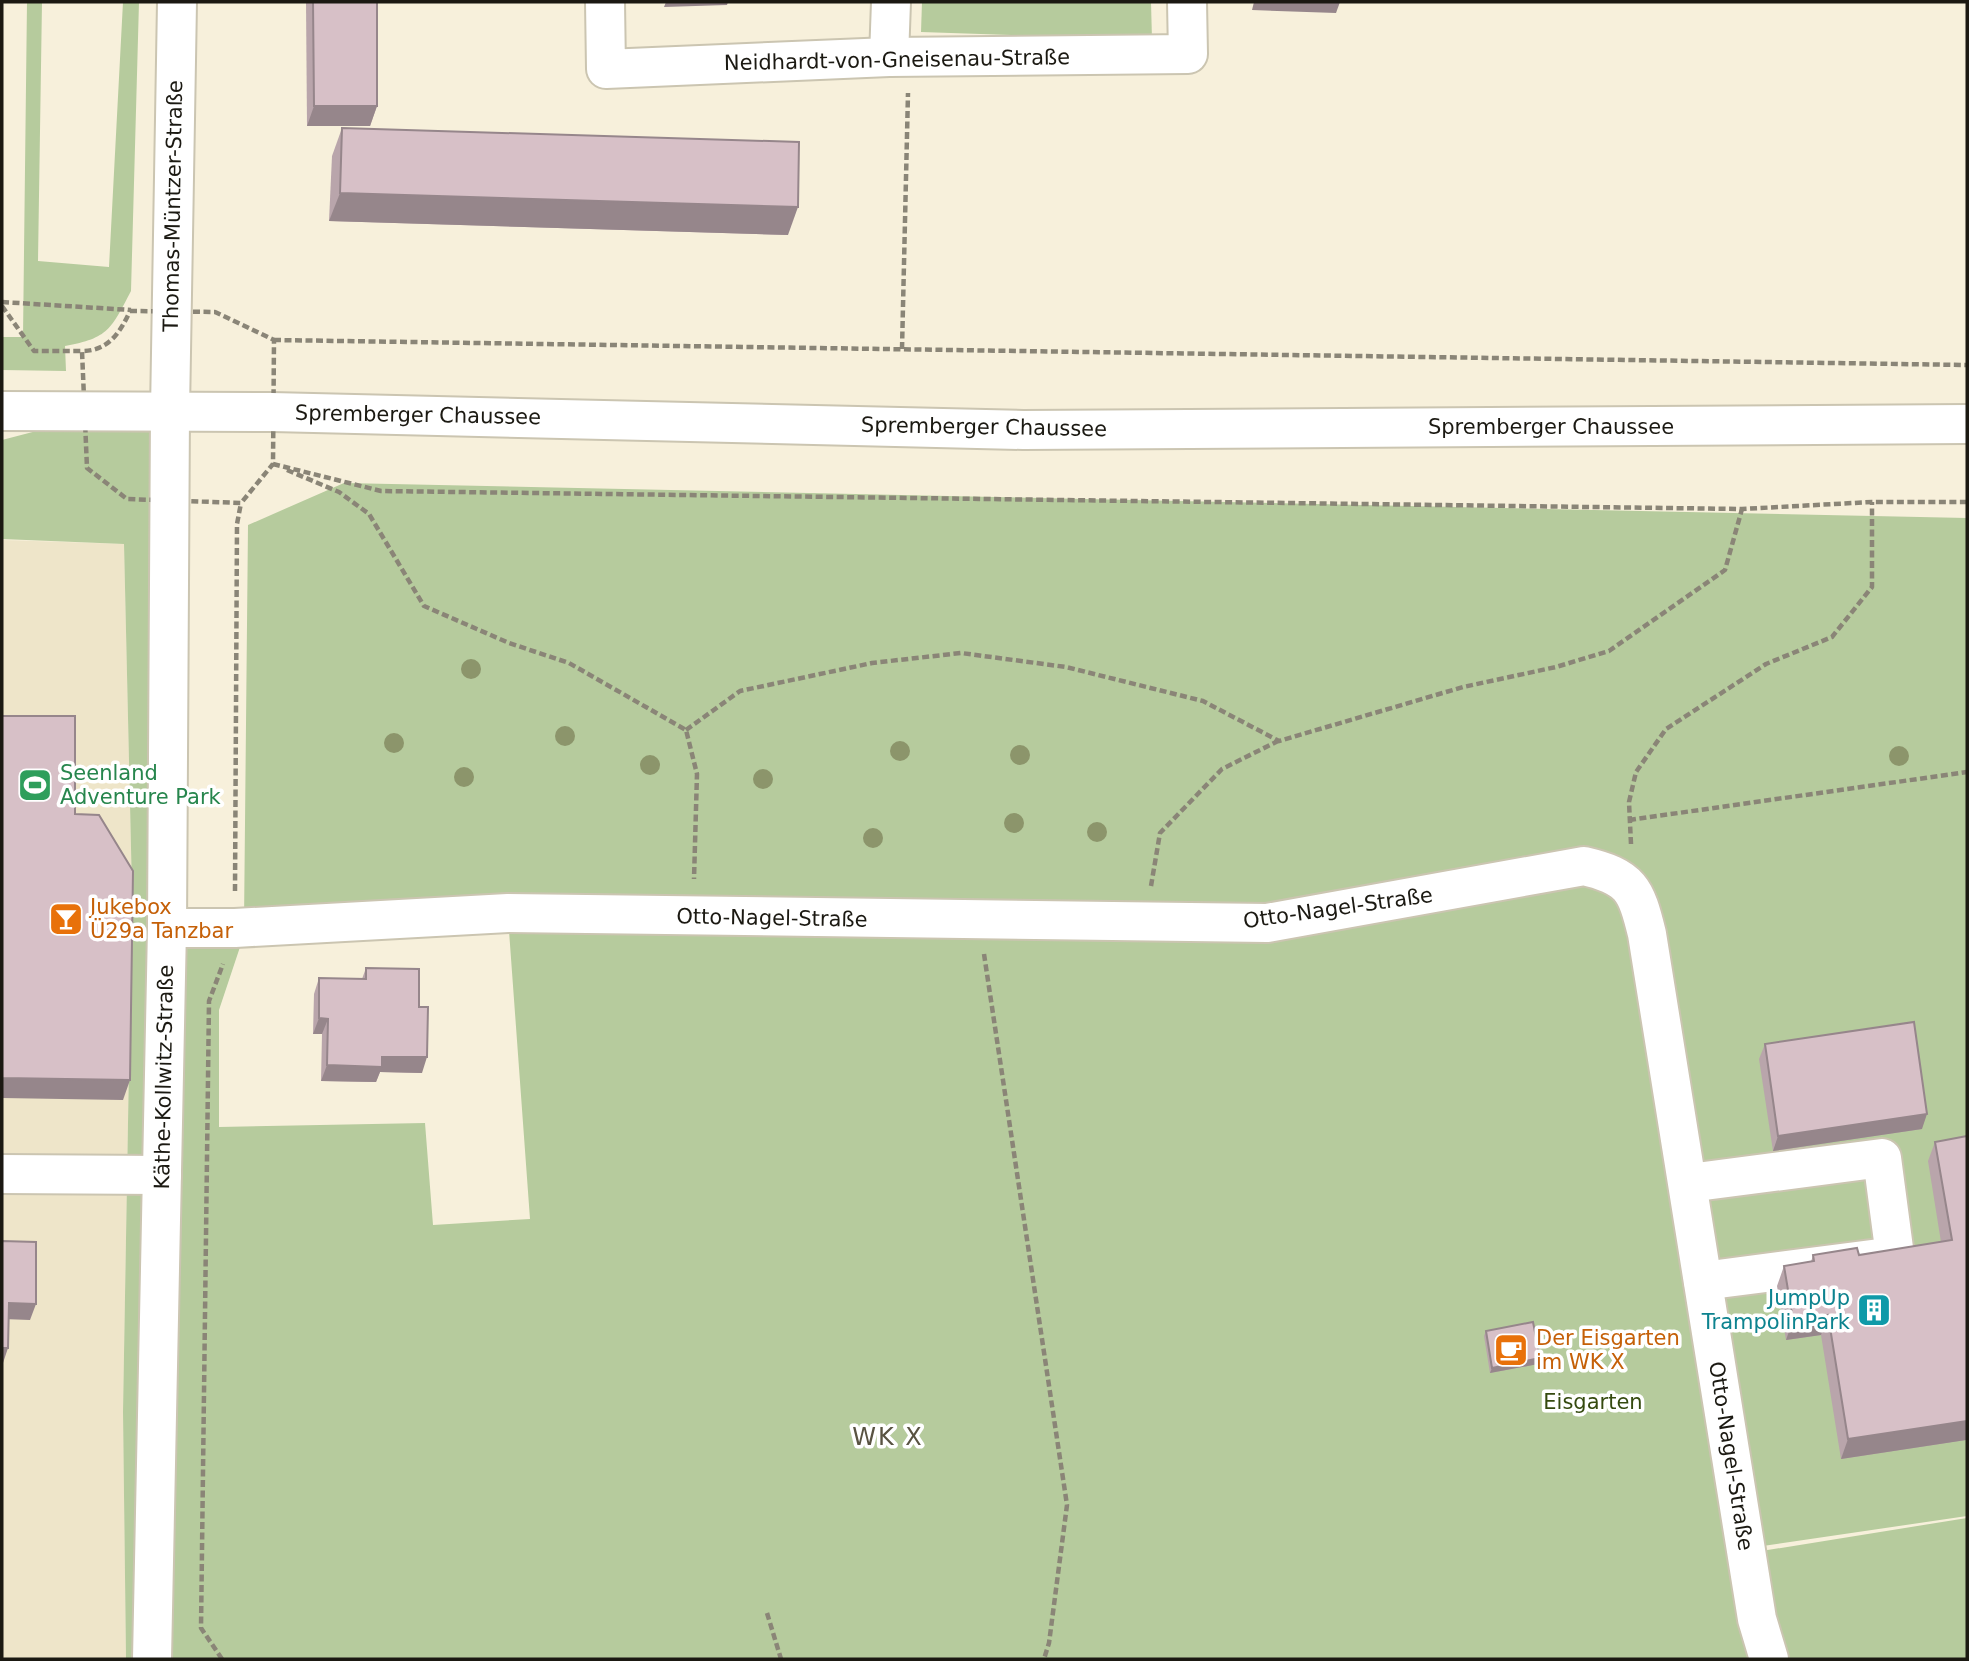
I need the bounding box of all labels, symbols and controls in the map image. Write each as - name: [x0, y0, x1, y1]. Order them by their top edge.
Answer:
- street label: Neidhardt-von-Gneisenau-Straße: [724, 45, 1070, 75]
- street label: Thomas-Müntzer-Straße: [159, 80, 187, 333]
- street label: Spremberger Chaussee: [295, 401, 541, 429]
- street label: Spremberger Chaussee: [861, 413, 1107, 441]
- street label: Spremberger Chaussee: [1428, 415, 1674, 439]
- place label: Seenland Adventure Park: [60, 761, 222, 809]
- sports icon: Seenland Adventure Park: [16, 766, 54, 804]
- street label: Otto-Nagel-Straße: [1242, 883, 1434, 933]
- place label: Jukebox Ü29a Tanzbar: [88, 895, 233, 943]
- bar icon: Jukebox Ü29a Tanzbar: [47, 900, 85, 938]
- street label: Otto-Nagel-Straße: [676, 904, 868, 932]
- street label: Käthe-Kollwitz-Straße: [150, 964, 178, 1190]
- place label: JumpUp TrampolinPark: [1701, 1286, 1851, 1334]
- building icon: JumpUp TrampolinPark: [1855, 1291, 1893, 1329]
- place label: Der Eisgarten im WK X: [1536, 1326, 1680, 1374]
- cafe icon: Der Eisgarten im WK X: [1492, 1331, 1530, 1369]
- street label: Otto-Nagel-Straße: [1704, 1360, 1758, 1552]
- park label: Eisgarten: [1543, 1390, 1643, 1414]
- district label: WK X: [852, 1423, 924, 1451]

